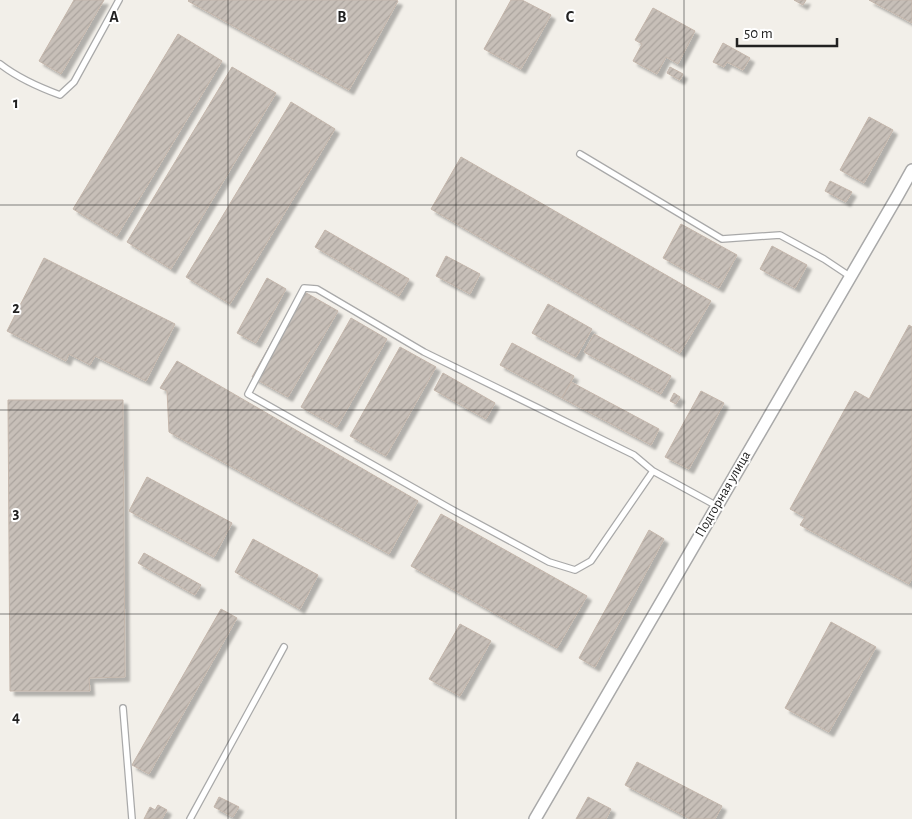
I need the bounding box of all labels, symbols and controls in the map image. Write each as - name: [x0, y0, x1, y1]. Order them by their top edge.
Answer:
- text: A: [109, 9, 119, 25]
- text: B: [337, 9, 347, 25]
- text: C: [566, 9, 575, 25]
- scale bar: [737, 15, 837, 47]
- text: 50 m: [744, 26, 773, 41]
- text: 1: [13, 95, 19, 111]
- text: 2: [12, 300, 20, 316]
- street label: Подгорная улица: [693, 448, 754, 539]
- text: 3: [13, 505, 20, 521]
- text: 4: [12, 709, 20, 725]

